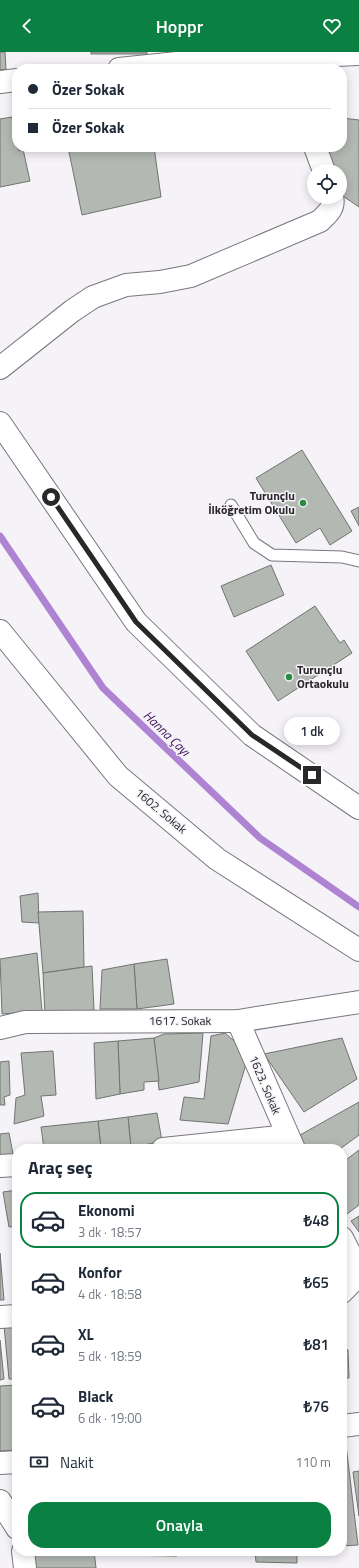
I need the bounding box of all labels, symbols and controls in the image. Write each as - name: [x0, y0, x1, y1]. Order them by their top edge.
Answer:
- text: Hoppr: [156, 13, 203, 40]
- icon: back: [16, 15, 38, 37]
- icon: heart: [321, 15, 343, 37]
- text: Özer Sokak: [52, 78, 124, 101]
- text: Özer Sokak: [52, 116, 124, 139]
- map controls: [307, 164, 347, 204]
- button: locate: [307, 164, 347, 204]
- place label: Turunçlu İlköğretim Okulu: [208, 486, 295, 519]
- route start: [42, 488, 60, 506]
- marker: Turunçlu İlköğretim Okulu: [298, 498, 308, 508]
- place label: Turunçlu Ortaokulu: [297, 660, 349, 693]
- marker: Turunçlu Ortaokulu: [284, 672, 294, 682]
- water label: Hanna Çayı: [139, 706, 196, 761]
- callout: 1 dk: [284, 717, 340, 745]
- text: 1 dk: [300, 721, 324, 741]
- route end: [303, 766, 321, 784]
- street label: 1602. Sokak: [131, 783, 192, 838]
- street label: 1617. Sokak: [149, 1011, 211, 1030]
- street label: 1623. Sokak: [245, 1052, 286, 1117]
- text: Araç seç: [28, 1154, 92, 1181]
- text: Ekonomi: [78, 1199, 135, 1222]
- icon: car: [30, 1202, 66, 1238]
- text: ₺48: [304, 1209, 329, 1232]
- text: 3 dk · 18:57: [78, 1222, 142, 1242]
- text: Konfor: [78, 1261, 122, 1284]
- icon: car: [30, 1264, 66, 1300]
- text: ₺65: [304, 1271, 329, 1294]
- text: 4 dk · 18:58: [78, 1284, 142, 1304]
- text: XL: [78, 1323, 94, 1346]
- icon: car: [30, 1326, 66, 1362]
- text: ₺81: [304, 1333, 329, 1356]
- text: 5 dk · 18:59: [78, 1346, 142, 1366]
- text: Black: [78, 1385, 113, 1408]
- icon: car: [30, 1388, 66, 1424]
- text: ₺76: [304, 1395, 329, 1418]
- text: 6 dk · 19:00: [78, 1408, 142, 1428]
- icon: cash: [28, 1451, 50, 1473]
- text: Nakit: [60, 1451, 93, 1474]
- text: 110 m: [295, 1452, 331, 1472]
- button: Onayla: [28, 1502, 331, 1548]

